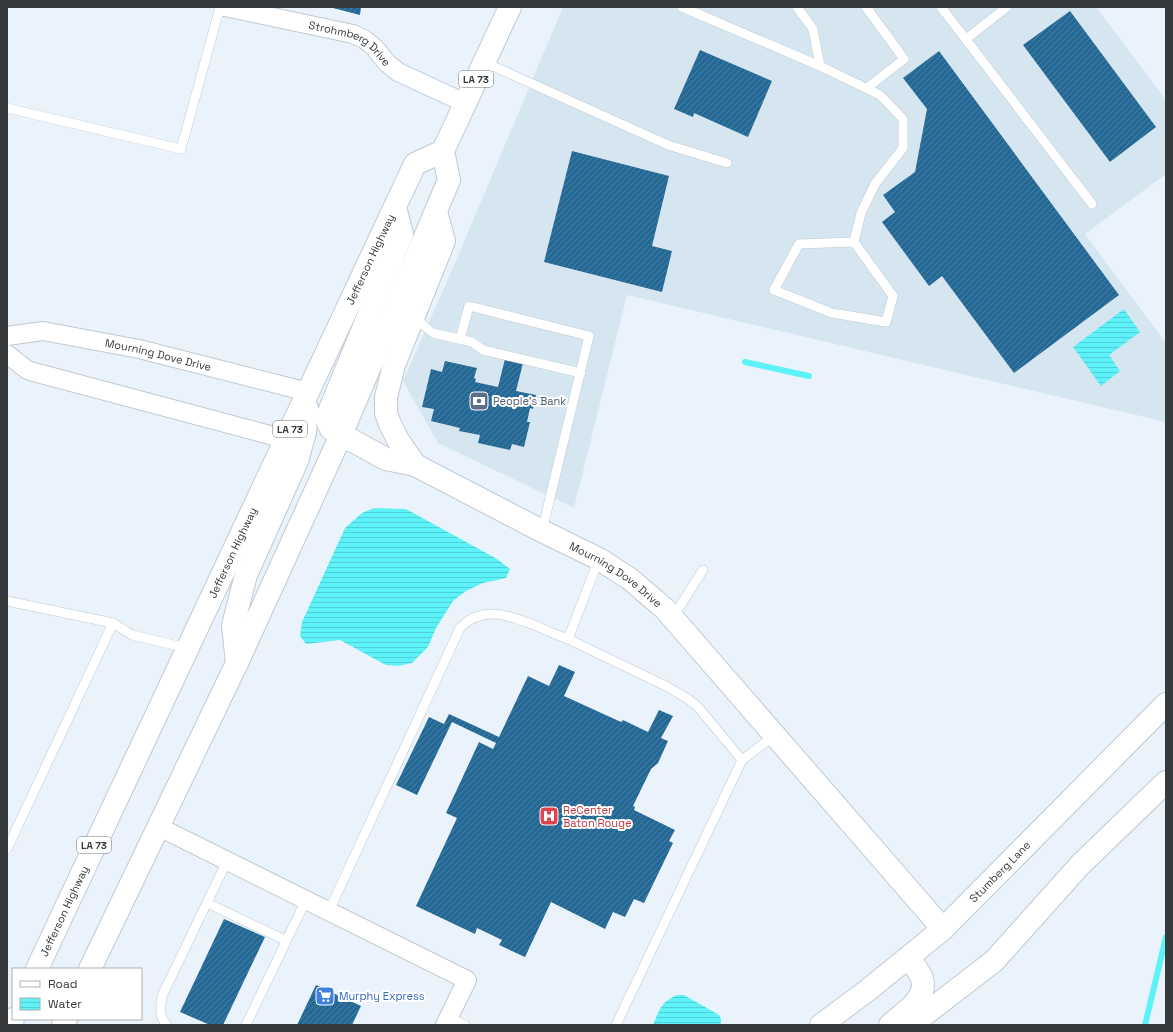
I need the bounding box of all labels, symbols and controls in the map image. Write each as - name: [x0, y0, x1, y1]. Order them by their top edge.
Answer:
- street label: Strohmberg Drive: [307, 18, 394, 69]
- road number: LA 73: [459, 71, 493, 87]
- street label: Jefferson Highway: [343, 212, 398, 307]
- street label: Mourning Dove Drive: [104, 336, 213, 374]
- bank icon: People's Bank: [468, 390, 490, 412]
- place label: People's Bank: [493, 394, 566, 408]
- road number: LA 73: [273, 421, 307, 437]
- street label: Jefferson Highway: [205, 505, 260, 600]
- street label: Mourning Dove Drive: [567, 539, 665, 610]
- place label: ReCenter Baton Rouge: [563, 803, 632, 830]
- hospital icon: ReCenter Baton Rouge: [538, 805, 560, 827]
- road number: LA 73: [77, 837, 111, 853]
- street label: Stumberg Lane: [966, 838, 1033, 905]
- street label: Jefferson Highway: [37, 863, 92, 959]
- legend: [12, 968, 142, 1020]
- text: Road: [48, 976, 77, 992]
- supermarket icon: Murphy Express: [314, 985, 336, 1007]
- place label: Murphy Express: [339, 989, 425, 1003]
- text: Water: [48, 996, 82, 1012]

